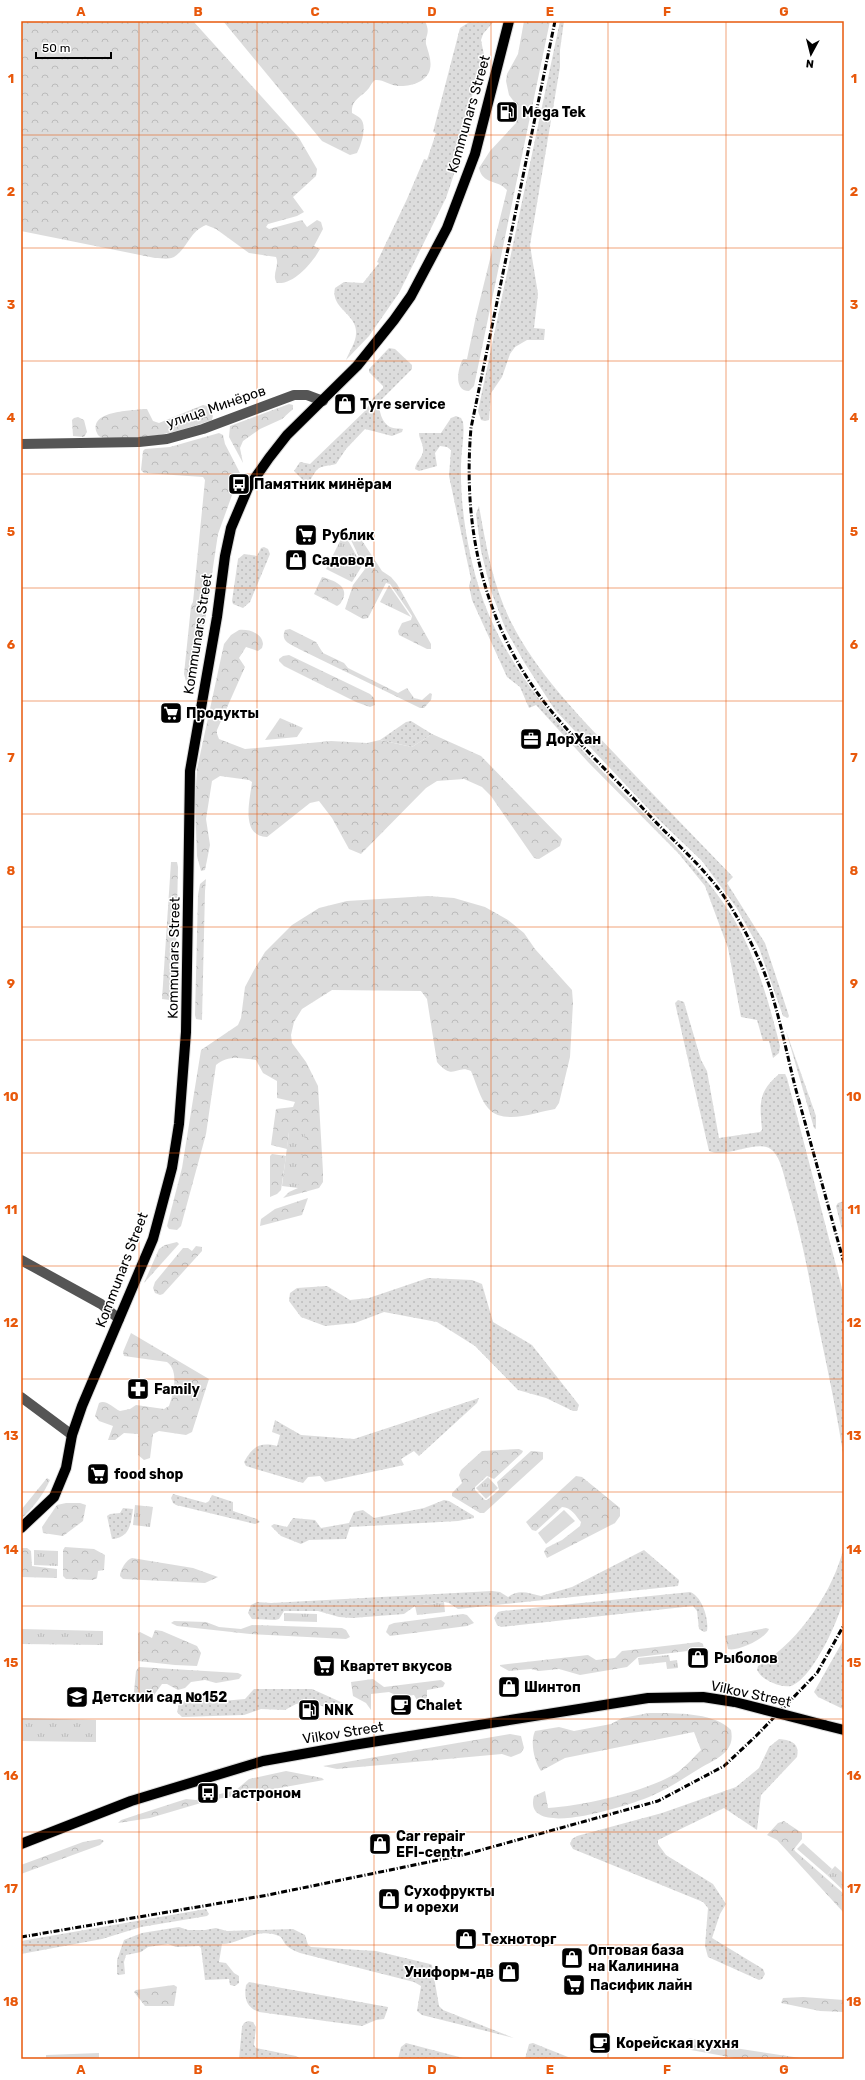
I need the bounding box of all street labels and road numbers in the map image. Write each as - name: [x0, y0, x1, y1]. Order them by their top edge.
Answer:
- street label: Kommunars Street: [444, 53, 494, 175]
- street label: улица Минёров: [164, 382, 268, 432]
- street label: Kommunars Street: [180, 572, 216, 696]
- street label: Kommunars Street: [164, 896, 184, 1019]
- street label: Kommunars Street: [92, 1210, 152, 1330]
- street label: Vilkov Street: [709, 1677, 793, 1711]
- street label: Vilkov Street: [301, 1718, 385, 1748]

